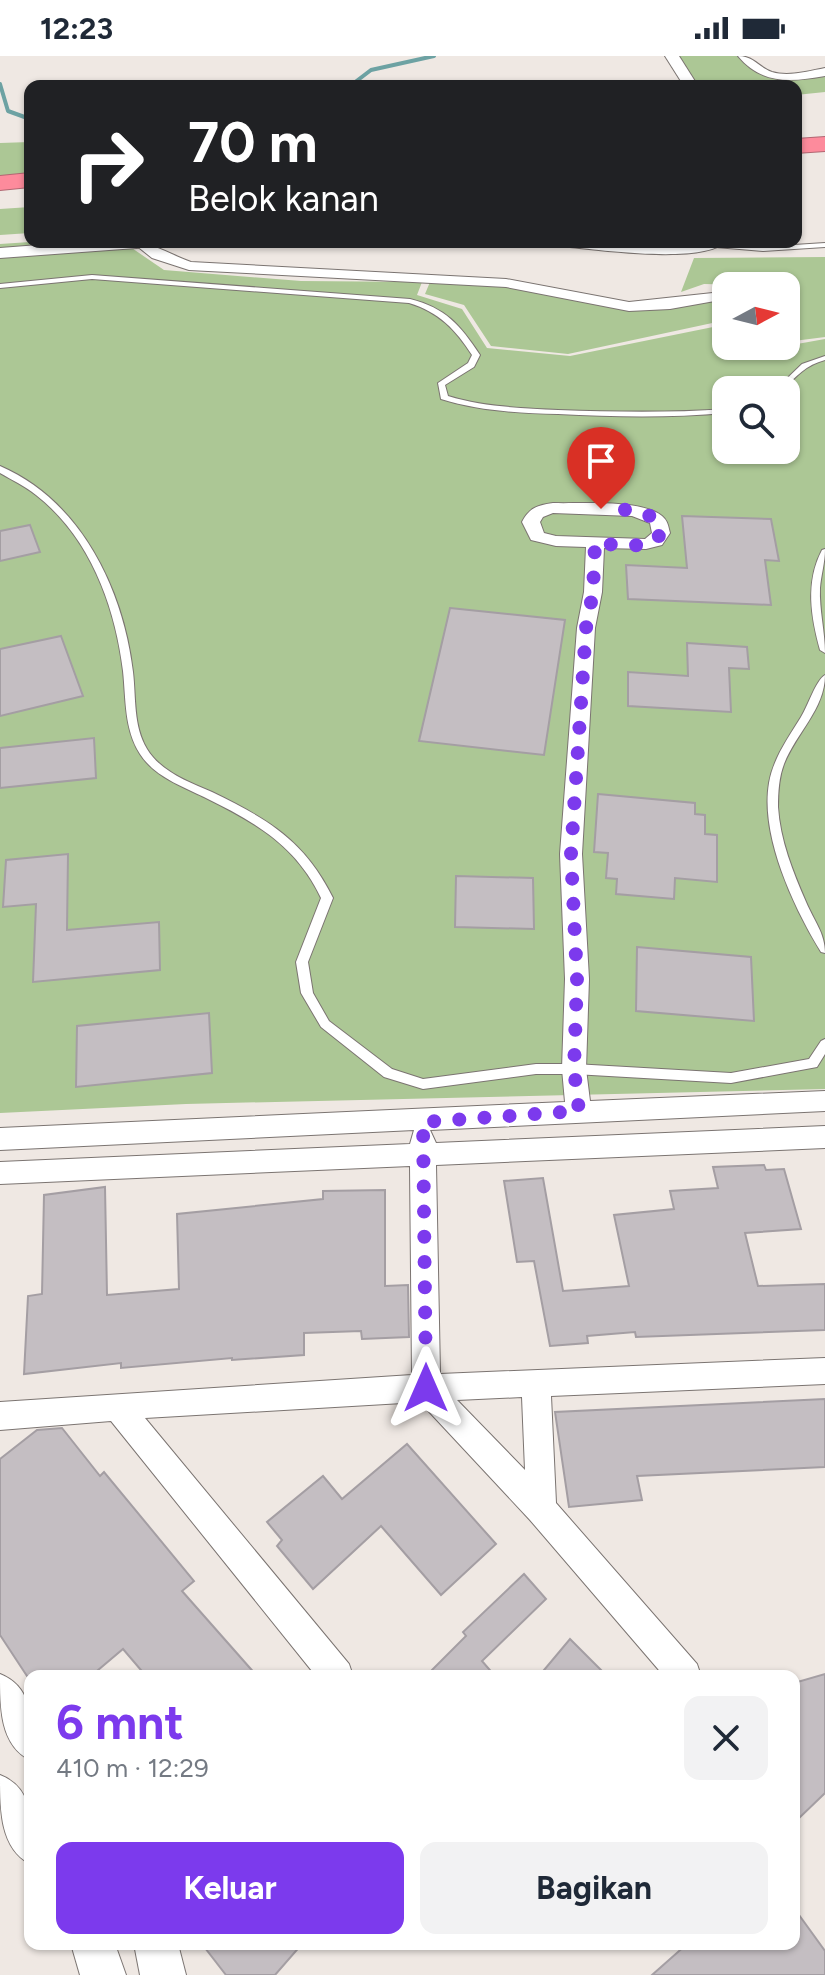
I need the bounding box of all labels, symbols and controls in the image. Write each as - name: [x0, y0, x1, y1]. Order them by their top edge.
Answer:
- text: 12:23: [40, 10, 113, 47]
- text: 70 m: [188, 109, 318, 176]
- icon: right: [56, 112, 160, 216]
- text: Belok kanan: [188, 177, 379, 220]
- north arrow: [712, 272, 800, 360]
- map controls: [712, 272, 800, 464]
- button: search: [712, 376, 800, 464]
- pin: [567, 427, 635, 509]
- icon: arrive: [579, 439, 623, 483]
- position arrow: [384, 1346, 468, 1430]
- text: 6 mnt: [56, 1693, 184, 1751]
- button: close: [684, 1696, 768, 1780]
- text: 410 m · 12:29: [56, 1752, 209, 1784]
- button: Keluar: [56, 1842, 404, 1934]
- button: Bagikan: [420, 1842, 768, 1934]

